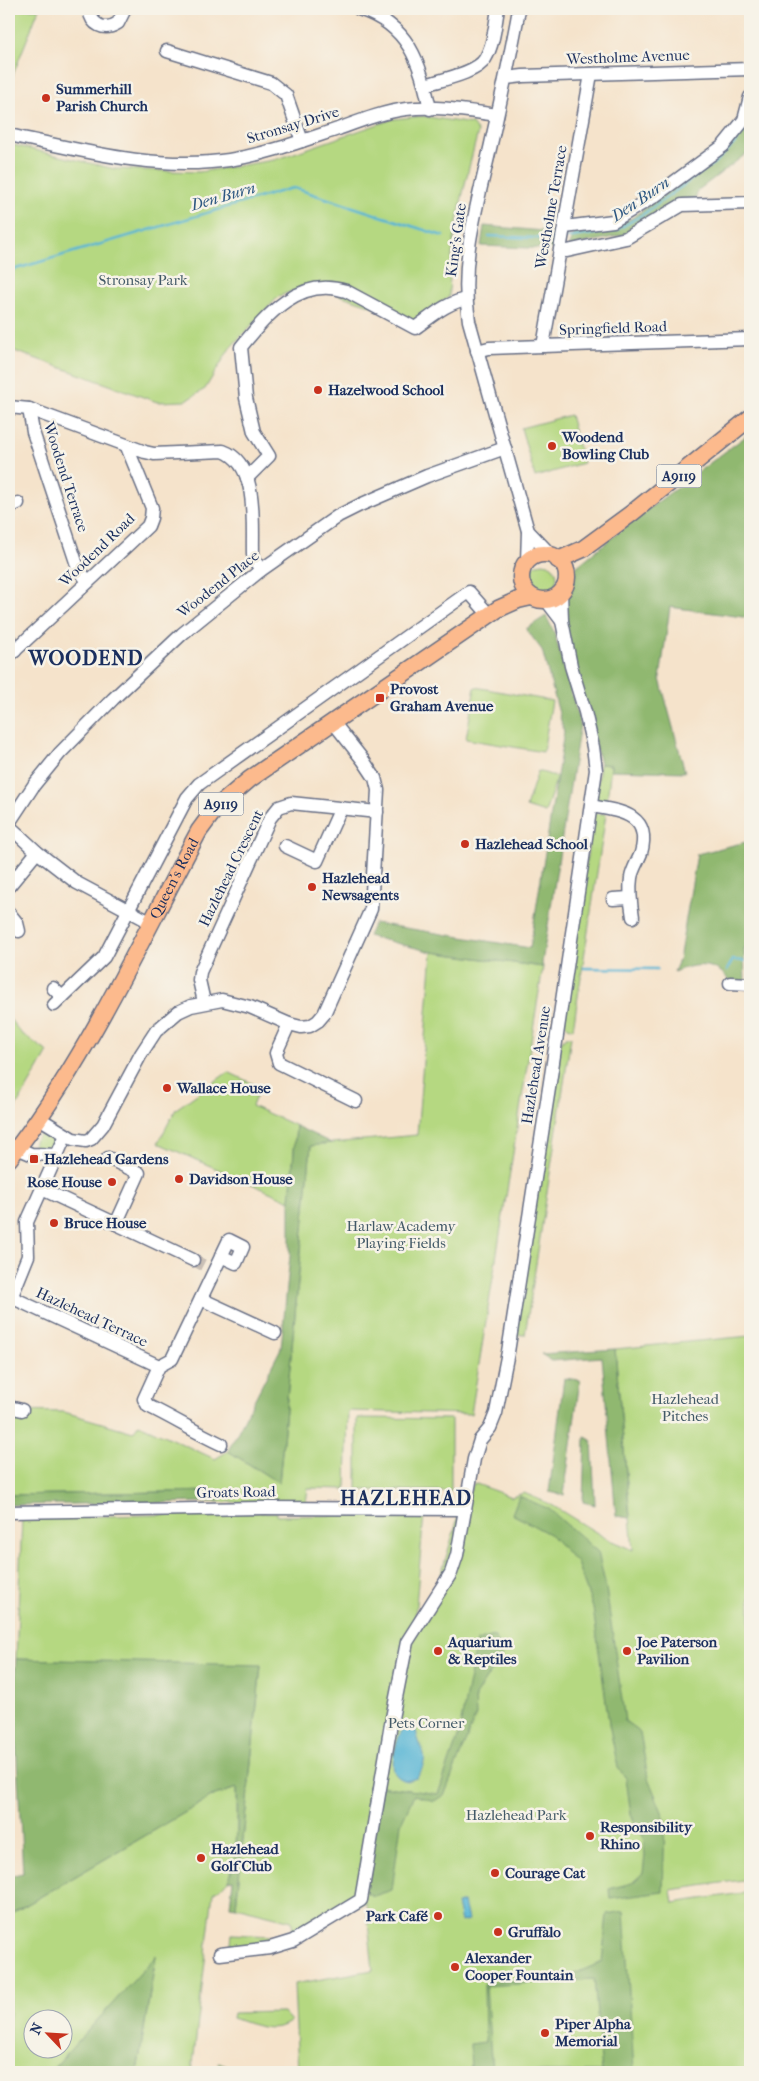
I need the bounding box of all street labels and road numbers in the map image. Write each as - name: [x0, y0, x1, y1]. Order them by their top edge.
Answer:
- street label: Westholme Avenue: [565, 46, 691, 68]
- street label: Stronsay Drive: [245, 102, 342, 148]
- street label: Westholme Terrace: [531, 143, 571, 271]
- street label: King's Gate: [442, 201, 470, 278]
- street label: Springfield Road: [559, 317, 668, 339]
- street label: Woodend Terrace: [39, 419, 92, 535]
- road number: A9119: [656, 464, 702, 488]
- street label: Woodend Road: [55, 509, 139, 591]
- street label: Woodend Place: [173, 546, 263, 622]
- road number: A9119: [198, 792, 244, 816]
- street label: Hazlehead Crescent: [195, 806, 267, 930]
- street label: Queen's Road: [146, 834, 203, 922]
- street label: Hazlehead Avenue: [518, 1004, 554, 1125]
- street label: Hazlehead Terrace: [33, 1283, 151, 1351]
- street label: Groats Road: [196, 1482, 276, 1502]

